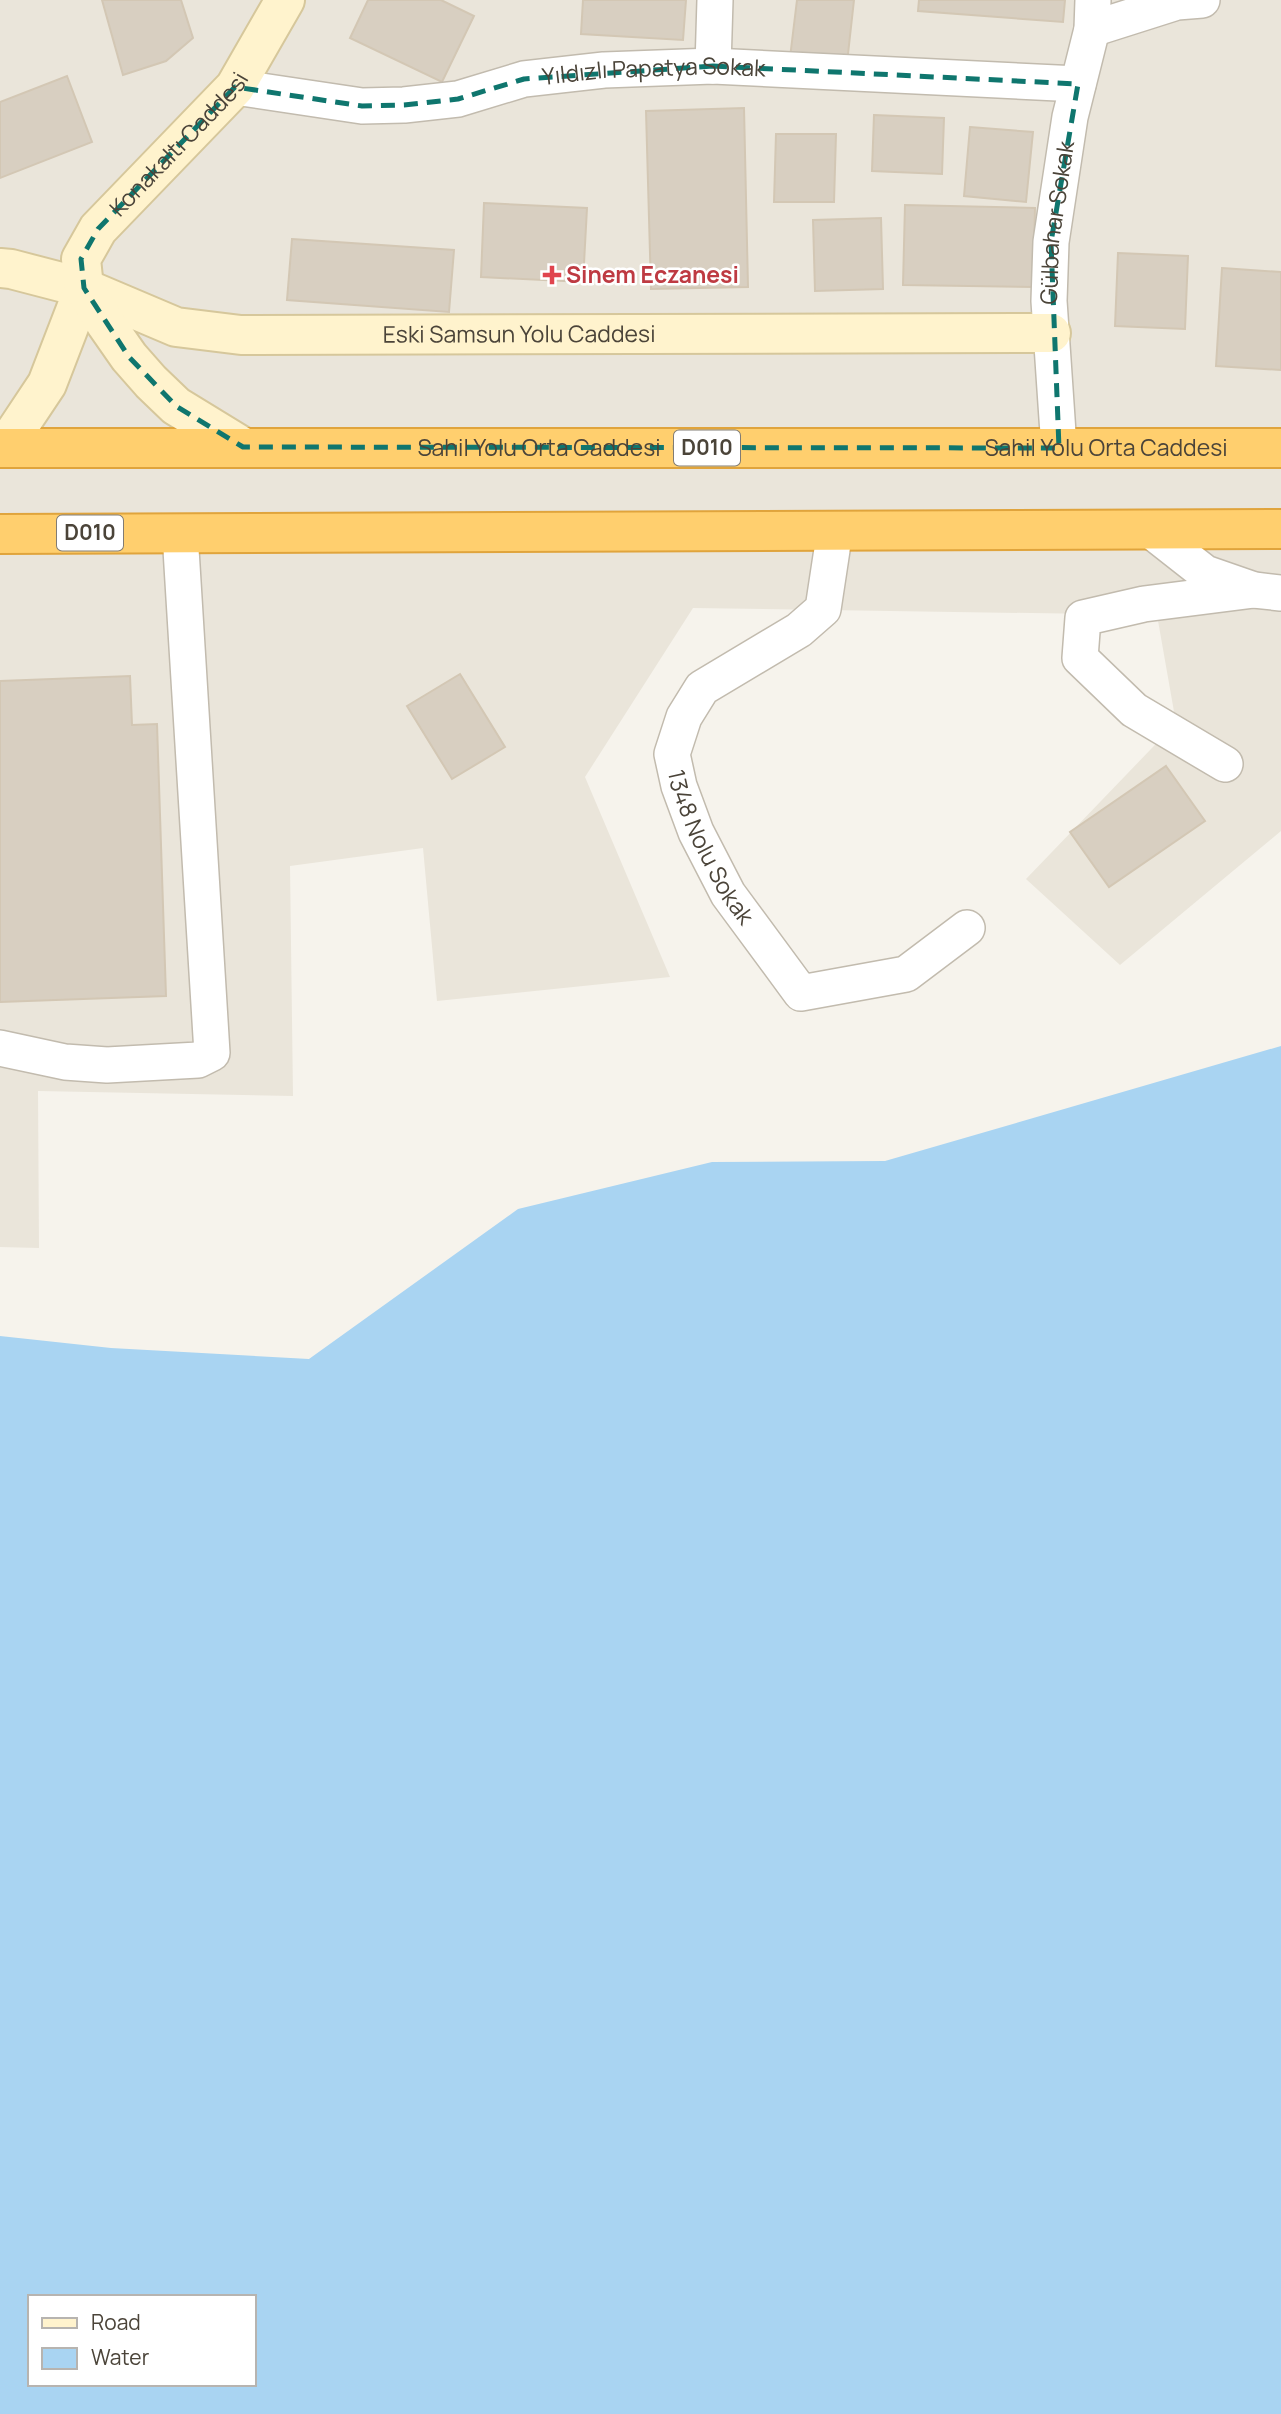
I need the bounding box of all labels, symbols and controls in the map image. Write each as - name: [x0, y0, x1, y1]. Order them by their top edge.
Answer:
- street label: Yıldızlı Papatya Sokak: [540, 49, 767, 92]
- street label: Konakaltı Caddesi: [102, 66, 255, 223]
- street label: Gülbahar Sokak: [1032, 138, 1081, 305]
- place label: Sinem Eczanesi: [566, 258, 739, 290]
- marker: Sinem Eczanesi: [544, 267, 560, 283]
- street label: Eski Samsun Yolu Caddesi: [383, 317, 656, 350]
- road number: D010: [674, 430, 740, 466]
- street label: Sahil Yolu Orta Caddesi: [417, 431, 661, 463]
- street label: Sahil Yolu Orta Caddesi: [984, 431, 1228, 463]
- road number: D010: [57, 516, 123, 550]
- street label: 1348 Nolu Sokak: [661, 766, 762, 931]
- legend: [28, 2295, 256, 2386]
- text: Road: [91, 2308, 141, 2336]
- text: Water: [91, 2343, 150, 2371]

